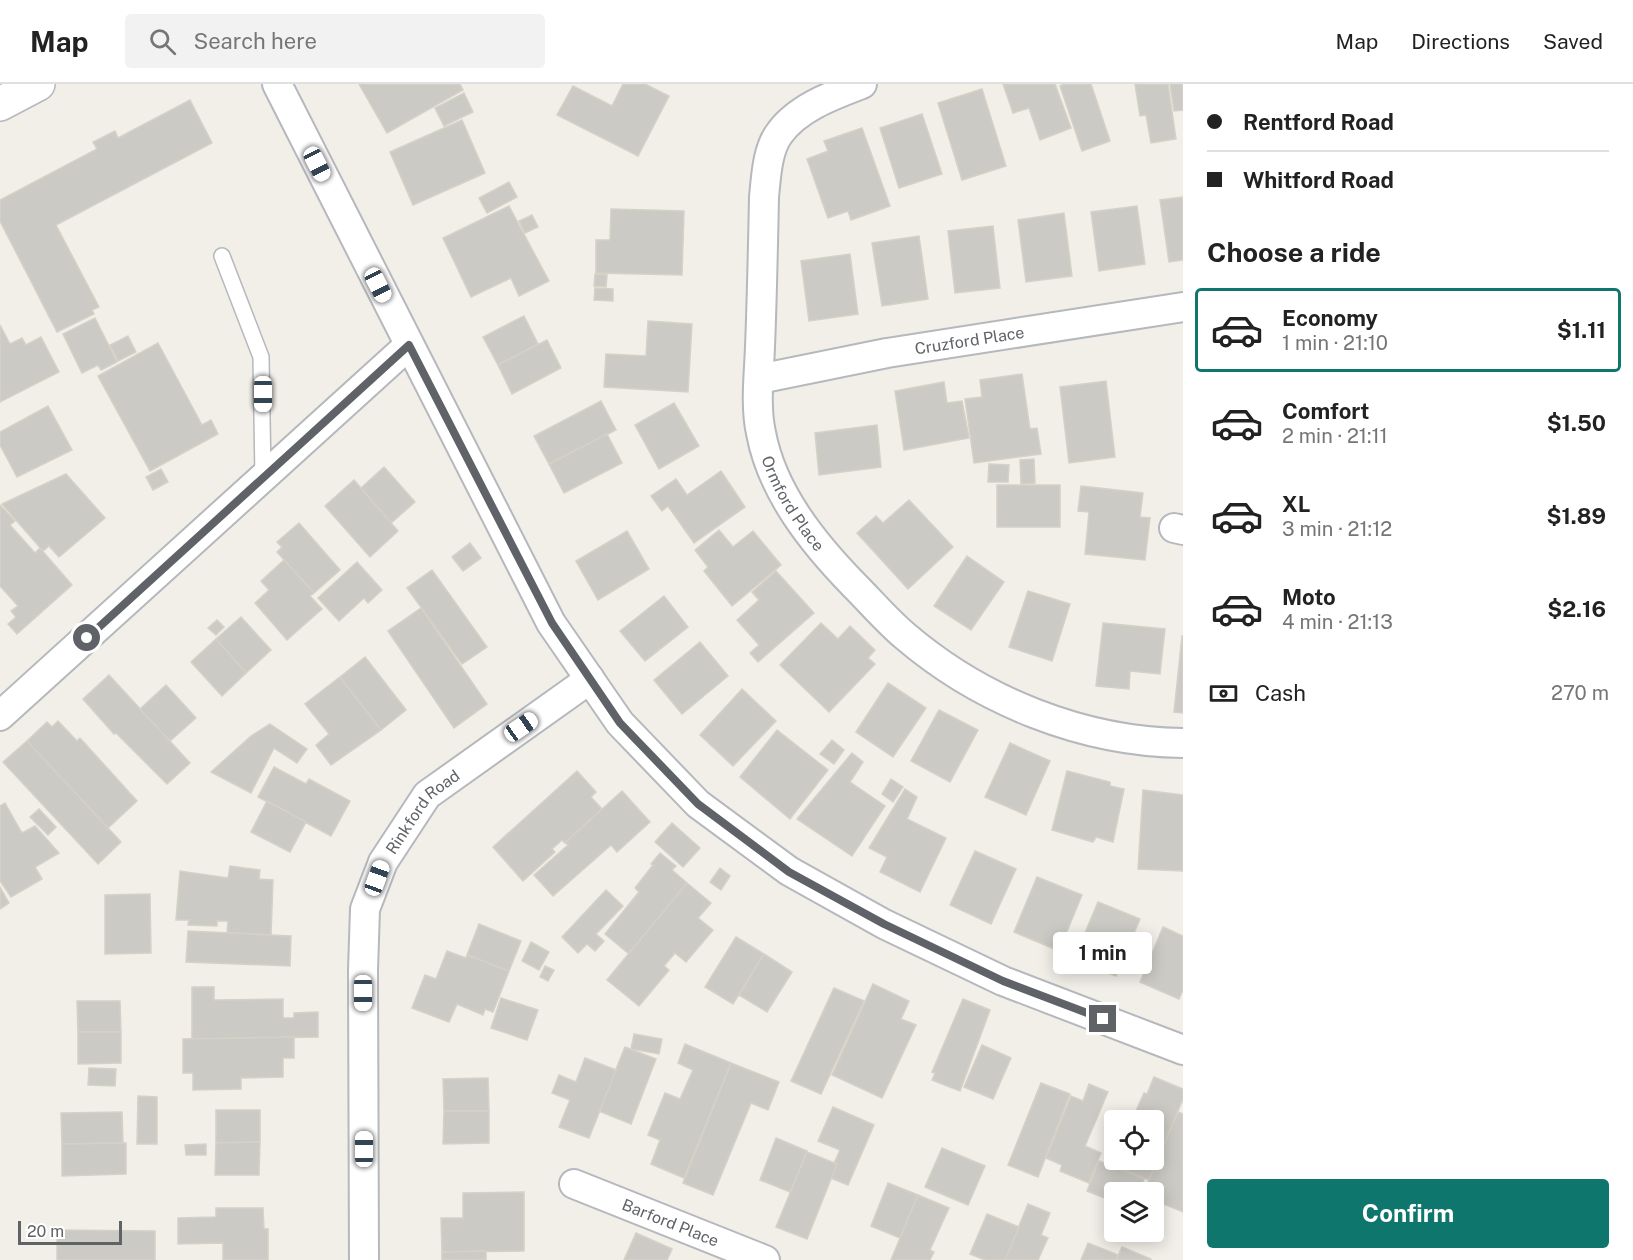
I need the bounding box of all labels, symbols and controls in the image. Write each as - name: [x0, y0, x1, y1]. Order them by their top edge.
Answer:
- search box: [125, 14, 545, 68]
- text: Map: [30, 25, 89, 58]
- icon: search: [146, 25, 179, 58]
- text: Search here: [194, 28, 317, 54]
- text: Map: [1336, 29, 1378, 54]
- text: Directions: [1411, 29, 1510, 54]
- text: Saved: [1543, 29, 1603, 54]
- text: Rentford Road: [1243, 109, 1394, 135]
- car: [301, 144, 333, 184]
- text: Whitford Road: [1243, 167, 1394, 193]
- text: Choose a ride: [1207, 236, 1381, 268]
- car: [362, 265, 394, 305]
- icon: car: [1210, 303, 1264, 357]
- text: Economy: [1282, 305, 1378, 331]
- text: $1.11: [1557, 317, 1606, 343]
- street label: Cruzford Place: [913, 322, 1026, 358]
- text: 1 min · 21:10: [1282, 331, 1388, 355]
- car: [254, 376, 272, 412]
- icon: car: [1210, 396, 1264, 450]
- text: Comfort: [1282, 398, 1369, 424]
- text: $1.50: [1547, 410, 1606, 436]
- text: 2 min · 21:11: [1282, 424, 1388, 448]
- street label: Ormford Place: [758, 453, 829, 555]
- icon: car: [1210, 489, 1264, 543]
- text: XL: [1282, 491, 1310, 517]
- text: $1.89: [1546, 503, 1606, 529]
- text: 3 min · 21:12: [1282, 517, 1392, 541]
- icon: car: [1210, 582, 1264, 636]
- text: Moto: [1282, 584, 1336, 610]
- text: $2.16: [1547, 596, 1606, 622]
- text: 4 min · 21:13: [1282, 610, 1393, 634]
- route start: [73, 624, 100, 651]
- icon: cash: [1207, 677, 1240, 710]
- text: Cash: [1255, 680, 1306, 706]
- text: 270 m: [1551, 681, 1609, 705]
- car: [501, 709, 541, 745]
- street label: Rinkford Road: [381, 766, 463, 857]
- car: [362, 858, 392, 898]
- callout: 1 min: [1054, 932, 1152, 974]
- text: 1 min: [1078, 941, 1127, 965]
- car: [354, 975, 372, 1011]
- route end: [1089, 1005, 1116, 1032]
- map controls: [1104, 1110, 1164, 1242]
- button: locate: [1104, 1110, 1164, 1170]
- car: [355, 1131, 373, 1167]
- button: Confirm: [1207, 1179, 1609, 1248]
- button: layers: [1104, 1182, 1164, 1242]
- street label: Barford Place: [620, 1195, 722, 1250]
- scale bar: [18, 1218, 122, 1246]
- text: 20 m: [27, 1222, 64, 1241]

